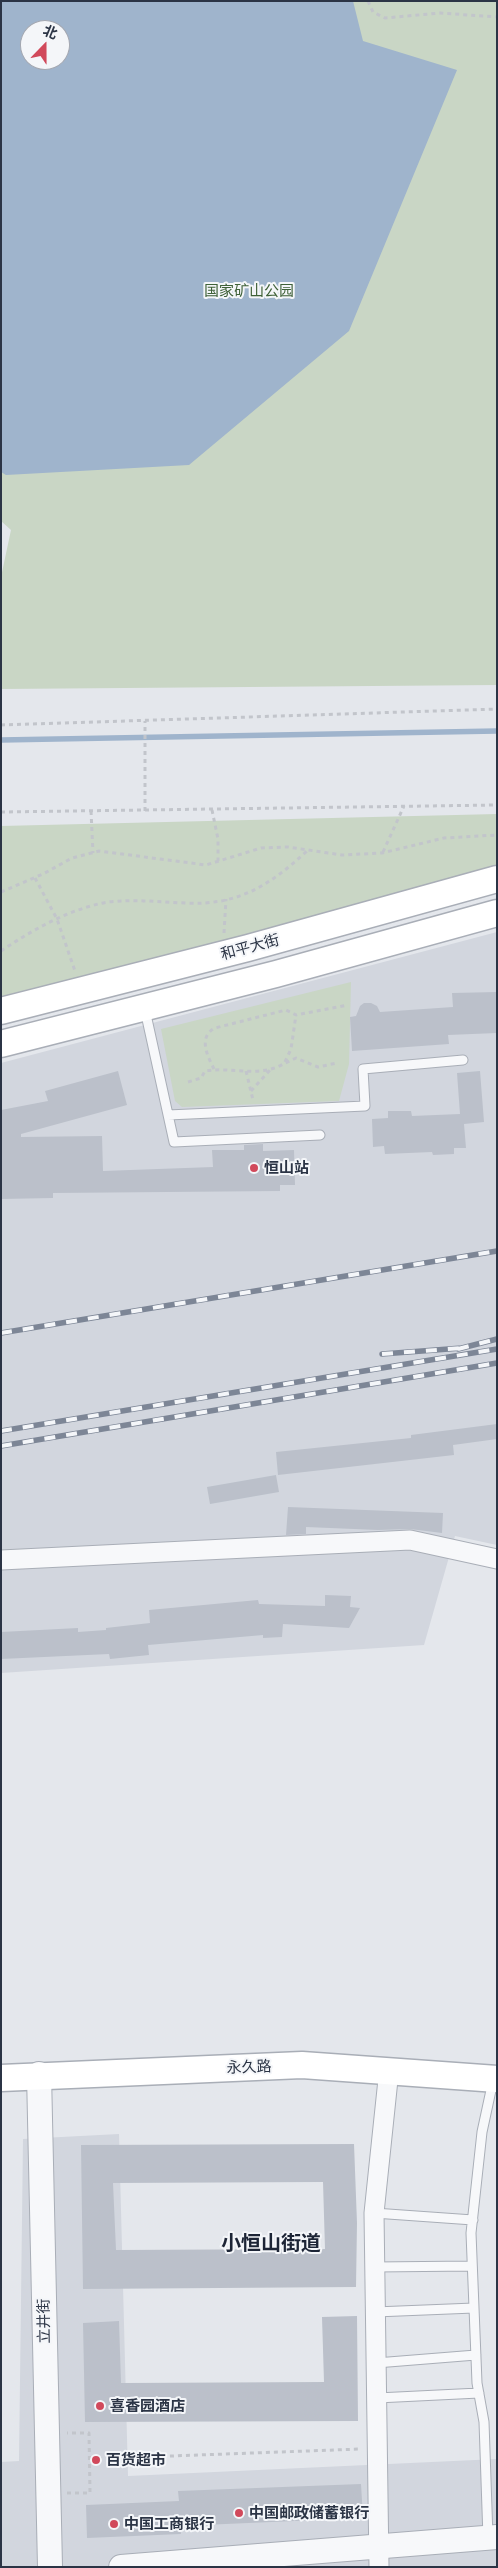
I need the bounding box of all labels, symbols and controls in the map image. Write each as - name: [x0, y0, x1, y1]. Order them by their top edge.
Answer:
- north arrow: [20, 20, 70, 70]
- text: 北: [41, 21, 60, 42]
- park label: 国家矿山公园: [204, 282, 294, 300]
- street label: 和平大街: [219, 931, 281, 963]
- place label: 恒山站: [264, 1159, 309, 1177]
- marker: 恒山站: [248, 1162, 260, 1174]
- street label: 永久路: [226, 2057, 272, 2077]
- district label: 小恒山街道: [221, 2231, 321, 2255]
- street label: 立井街: [35, 2298, 53, 2344]
- place label: 喜香园酒店: [110, 2397, 185, 2415]
- marker: 喜香园酒店: [94, 2400, 106, 2412]
- place label: 百货超市: [106, 2451, 166, 2469]
- marker: 百货超市: [90, 2454, 102, 2466]
- place label: 中国邮政储蓄银行: [249, 2504, 369, 2522]
- marker: 中国邮政储蓄银行: [233, 2507, 245, 2519]
- place label: 中国工商银行: [124, 2515, 214, 2533]
- marker: 中国工商银行: [108, 2518, 120, 2530]

